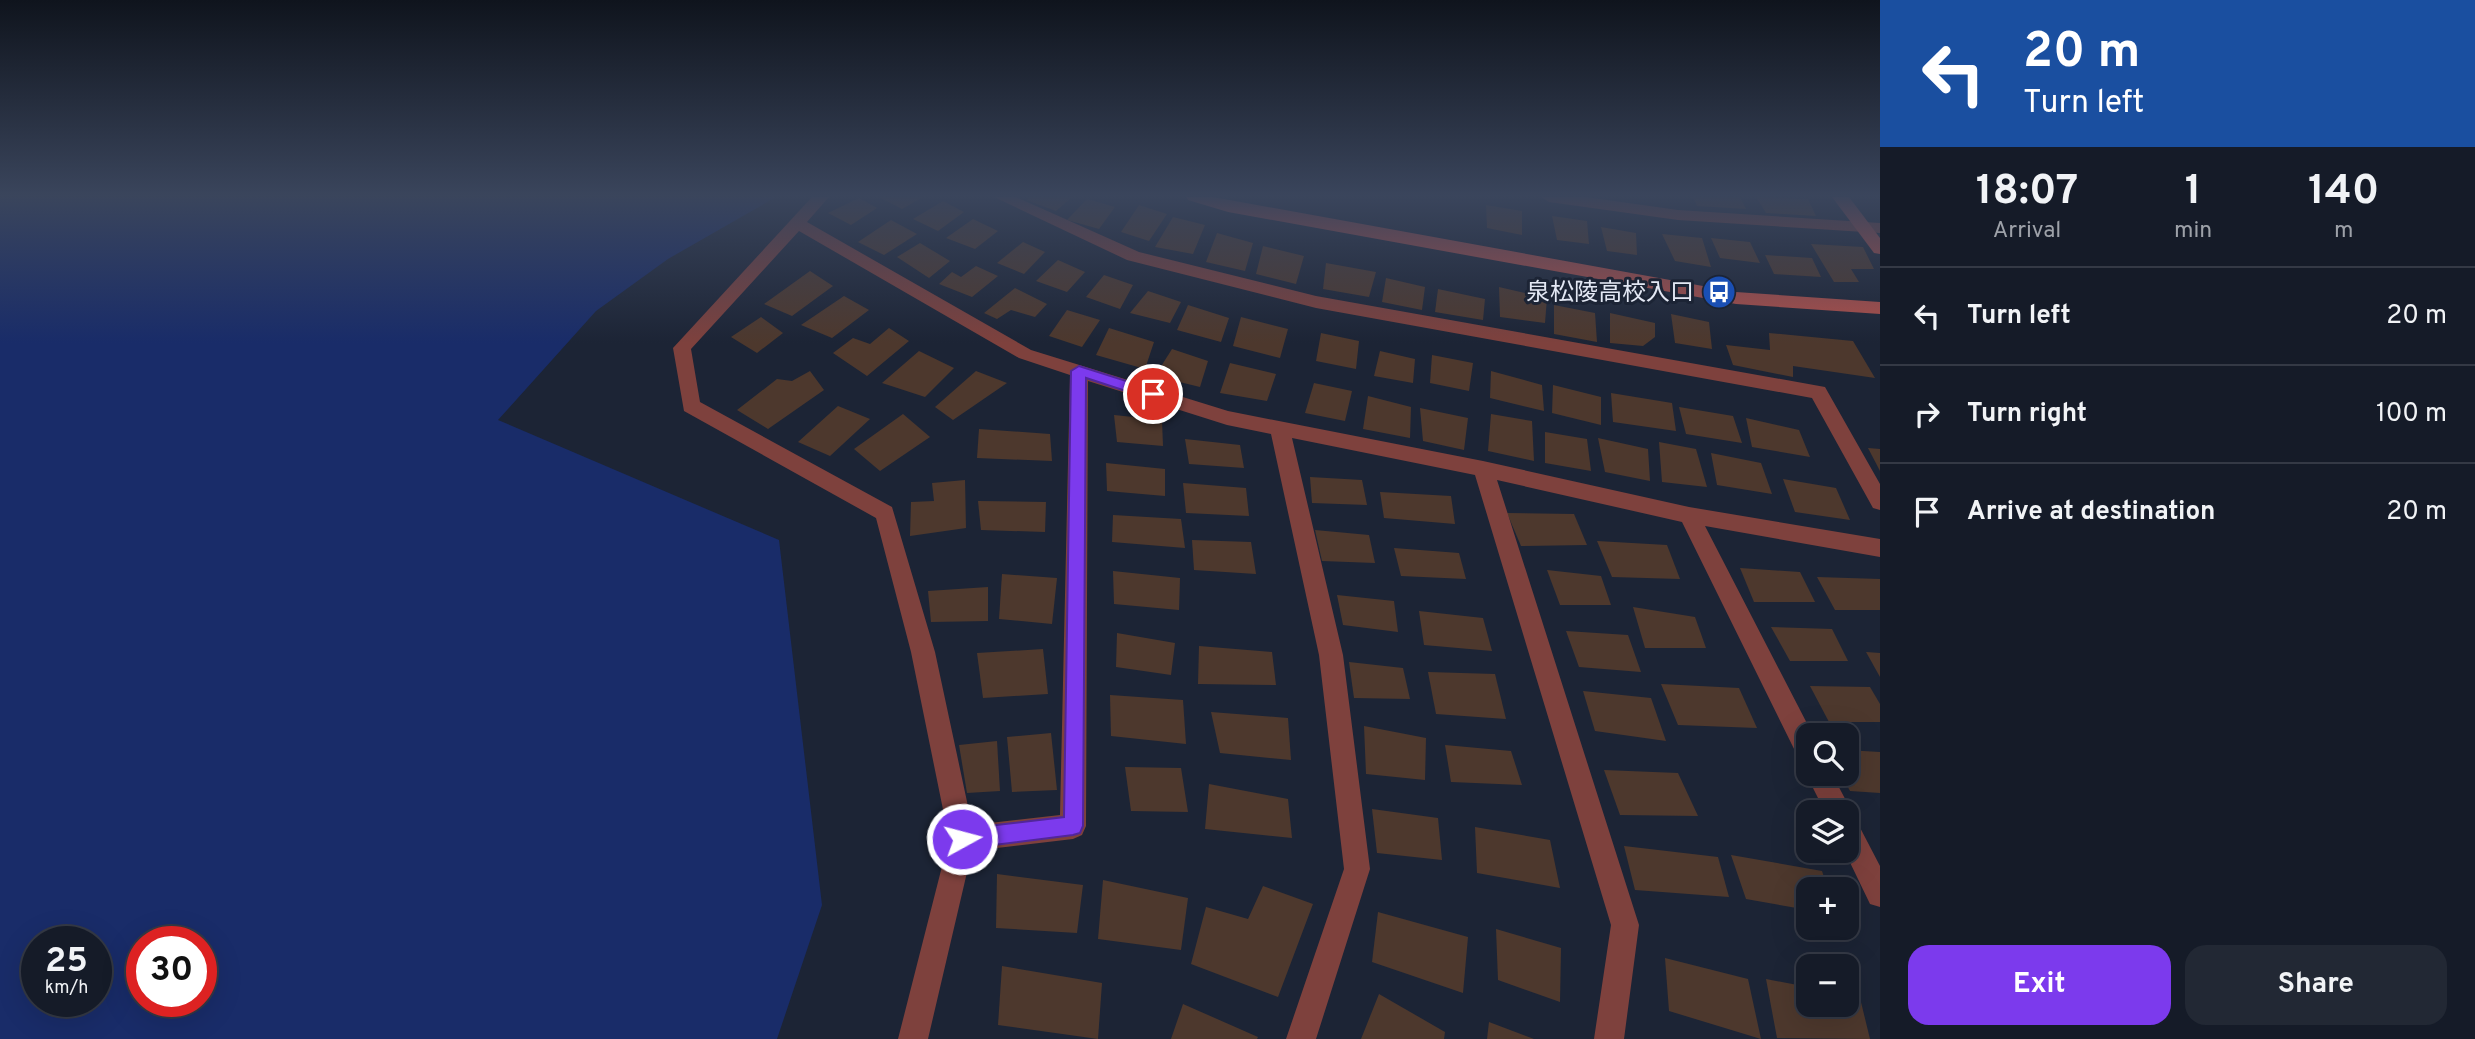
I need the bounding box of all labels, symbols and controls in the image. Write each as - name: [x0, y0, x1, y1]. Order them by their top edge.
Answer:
- text: 20 m: [2023, 23, 2140, 85]
- icon: left: [1908, 28, 1999, 119]
- text: Turn left: [2023, 84, 2144, 124]
- text: 18:07: [1976, 166, 2078, 219]
- text: 1: [2185, 166, 2202, 219]
- text: 140: [2308, 166, 2379, 219]
- text: Arrival: [1993, 217, 2061, 246]
- text: min: [2174, 217, 2212, 246]
- text: m: [2334, 217, 2353, 246]
- bus stop icon: 泉松陵高校入口: [1700, 273, 1738, 311]
- place label: 泉松陵高校入口: [1526, 279, 1694, 309]
- icon: left: [1908, 297, 1946, 335]
- text: Turn left: [1967, 300, 2071, 333]
- text: 20 m: [2386, 300, 2447, 333]
- pin: [1123, 364, 1183, 424]
- icon: arrive: [1134, 375, 1172, 413]
- icon: right: [1908, 395, 1946, 433]
- text: Turn right: [1967, 398, 2087, 431]
- text: 100 m: [2376, 398, 2447, 431]
- icon: arrive: [1908, 493, 1946, 531]
- text: Arrive at destination: [1967, 496, 2215, 529]
- text: 20 m: [2386, 496, 2447, 529]
- map controls: [1796, 723, 1859, 1017]
- button: search: [1796, 723, 1859, 786]
- button: layers: [1796, 800, 1859, 863]
- position arrow: [925, 802, 999, 876]
- button: +: [1796, 877, 1859, 940]
- speed limit sign: 30: [126, 926, 217, 1017]
- text: 25: [45, 940, 88, 984]
- button: Exit: [1908, 945, 2171, 1025]
- button: Share: [2185, 945, 2447, 1025]
- button: −: [1796, 954, 1859, 1017]
- text: km/h: [45, 977, 88, 1000]

